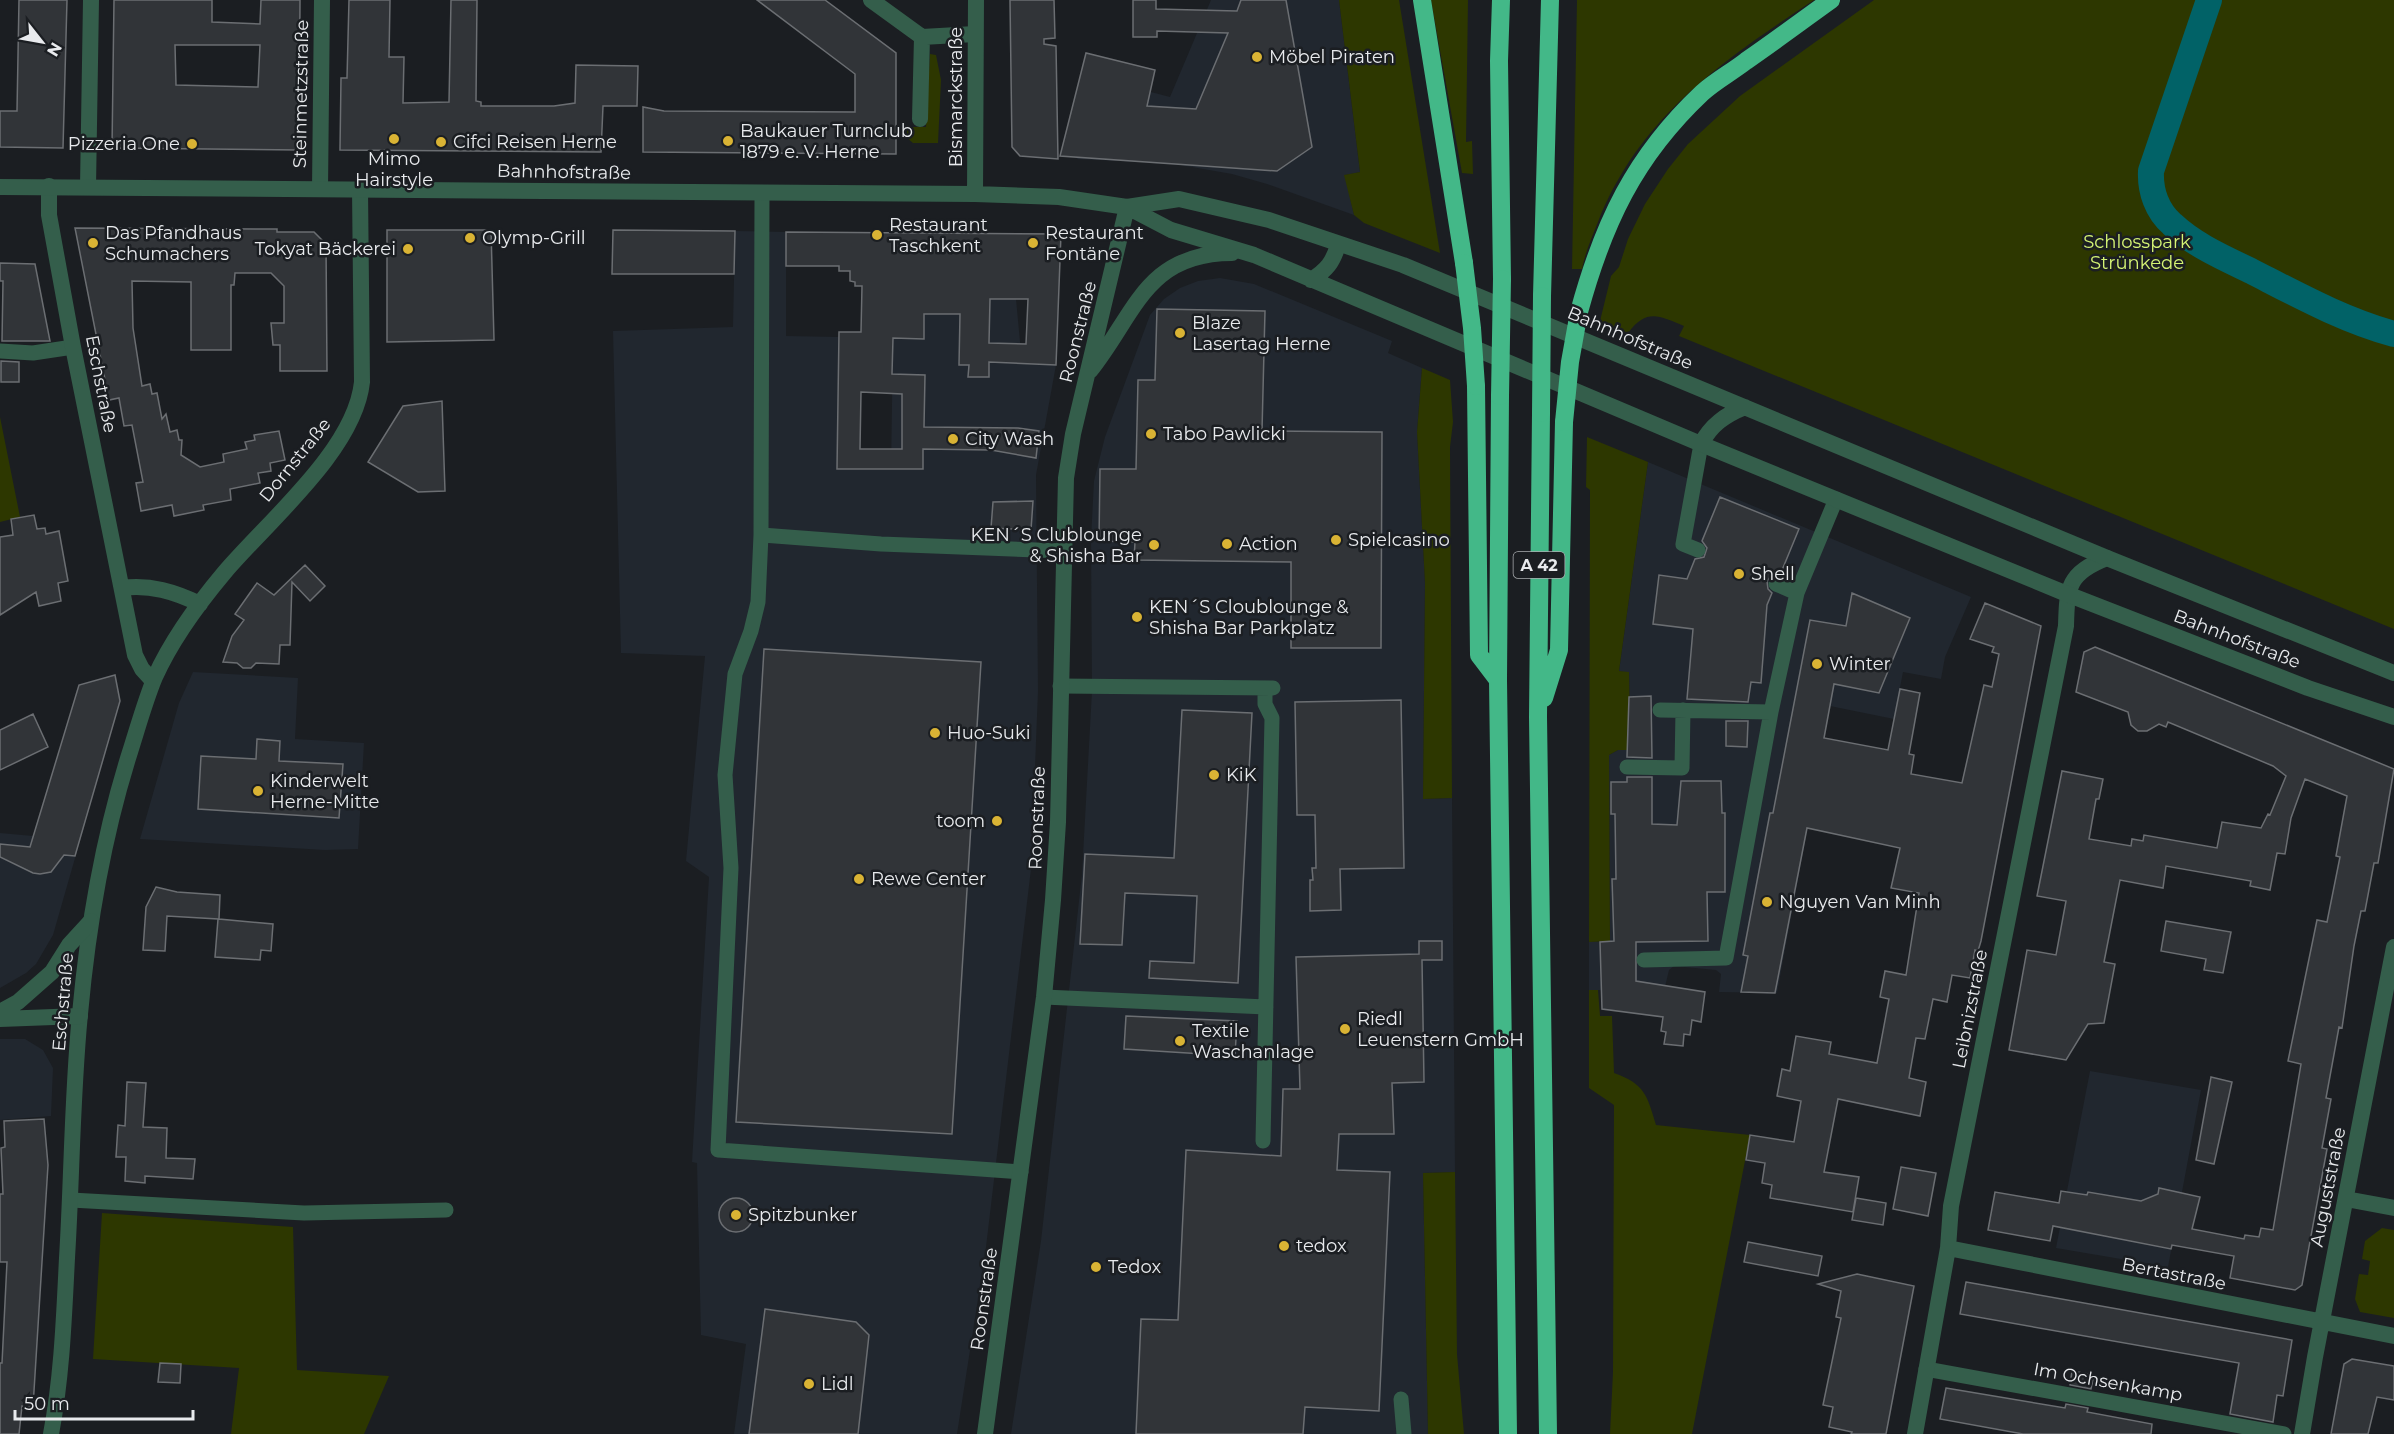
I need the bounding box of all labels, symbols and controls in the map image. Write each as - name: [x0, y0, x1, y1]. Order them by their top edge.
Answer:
- north arrow: [12, 12, 72, 72]
- street label: Steinmetzstraße: [289, 19, 313, 168]
- street label: Bismarckstraße: [945, 27, 967, 167]
- text: N: [43, 39, 66, 60]
- place label: Möbel Piraten: [1269, 46, 1395, 68]
- marker: Möbel Piraten: [1250, 50, 1264, 64]
- place label: Baukauer Turnclub 1879 e. V. Herne: [740, 120, 913, 163]
- place label: Cifci Reisen Herne: [453, 131, 617, 153]
- marker: Mimo Hairstyle: [387, 132, 401, 146]
- place label: Pizzeria One: [68, 133, 180, 155]
- marker: Baukauer Turnclub 1879 e. V. Herne: [721, 134, 735, 148]
- marker: Cifci Reisen Herne: [434, 135, 448, 149]
- marker: Pizzeria One: [185, 137, 199, 151]
- place label: Mimo Hairstyle: [355, 148, 433, 191]
- street label: Bahnhofstraße: [497, 160, 631, 184]
- place label: Restaurant Taschkent: [889, 214, 988, 257]
- place label: Das Pfandhaus Schumachers: [105, 222, 242, 265]
- place label: Restaurant Fontäne: [1045, 222, 1144, 265]
- place label: Olymp-Grill: [482, 227, 586, 249]
- marker: Restaurant Taschkent: [870, 228, 884, 242]
- marker: Olymp-Grill: [463, 231, 477, 245]
- park label: Schlosspark Strünkede: [2083, 231, 2191, 274]
- marker: Das Pfandhaus Schumachers: [86, 236, 100, 250]
- marker: Restaurant Fontäne: [1026, 236, 1040, 250]
- place label: Tokyat Bäckerei: [255, 238, 396, 260]
- marker: Tokyat Bäckerei: [401, 242, 415, 256]
- street label: Roonstraße: [1055, 279, 1101, 385]
- street label: Bahnhofstraße: [1564, 302, 1696, 374]
- place label: Blaze Lasertag Herne: [1192, 312, 1331, 355]
- marker: Blaze Lasertag Herne: [1173, 326, 1187, 340]
- street label: Eschstraße: [81, 333, 121, 435]
- street label: Dornstraße: [255, 414, 336, 506]
- place label: Tabo Pawlicki: [1163, 423, 1286, 445]
- marker: Tabo Pawlicki: [1144, 427, 1158, 441]
- place label: City Wash: [965, 428, 1054, 450]
- marker: City Wash: [946, 432, 960, 446]
- place label: KEN´S Clublounge & Shisha Bar: [970, 524, 1142, 567]
- place label: Spielcasino: [1348, 529, 1450, 551]
- place label: Action: [1239, 533, 1298, 555]
- marker: Spielcasino: [1329, 533, 1343, 547]
- marker: Action: [1220, 537, 1234, 551]
- marker: KEN´S Clublounge & Shisha Bar: [1147, 538, 1161, 552]
- road number: A 42: [1514, 552, 1564, 578]
- place label: Shell: [1751, 563, 1795, 585]
- marker: Shell: [1732, 567, 1746, 581]
- place label: KEN´S Cloublounge & Shisha Bar Parkplatz: [1149, 596, 1349, 639]
- street label: Bahnhofstraße: [2170, 605, 2304, 673]
- marker: KEN´S Cloublounge & Shisha Bar Parkplatz: [1130, 610, 1144, 624]
- place label: Winter: [1829, 653, 1891, 675]
- marker: Winter: [1810, 657, 1824, 671]
- place label: Huo-Suki: [947, 722, 1031, 744]
- marker: Huo-Suki: [928, 726, 942, 740]
- place label: KiK: [1226, 764, 1257, 786]
- street label: Roonstraße: [1024, 766, 1050, 870]
- marker: KiK: [1207, 768, 1221, 782]
- place label: Kinderwelt Herne-Mitte: [270, 770, 380, 813]
- marker: Kinderwelt Herne-Mitte: [251, 784, 265, 798]
- place label: toom: [936, 810, 985, 832]
- marker: toom: [990, 814, 1004, 828]
- place label: Rewe Center: [871, 868, 986, 890]
- marker: Rewe Center: [852, 872, 866, 886]
- place label: Nguyen Van Minh: [1779, 891, 1941, 913]
- marker: Nguyen Van Minh: [1760, 895, 1774, 909]
- street label: Leibnizstraße: [1948, 948, 1992, 1070]
- street label: Eschstraße: [48, 952, 78, 1052]
- place label: Riedl Leuenstern GmbH: [1357, 1008, 1524, 1051]
- place label: Textile Waschanlage: [1192, 1020, 1314, 1063]
- marker: Riedl Leuenstern GmbH: [1338, 1022, 1352, 1036]
- marker: Textile Waschanlage: [1173, 1034, 1187, 1048]
- street label: Auguststraße: [2306, 1125, 2350, 1249]
- place label: Spitzbunker: [748, 1204, 857, 1226]
- marker: Spitzbunker: [729, 1208, 743, 1222]
- place label: tedox: [1296, 1235, 1347, 1257]
- marker: tedox: [1277, 1239, 1291, 1253]
- street label: Roonstraße: [966, 1246, 1002, 1352]
- street label: Bertastraße: [2120, 1253, 2228, 1295]
- place label: Tedox: [1108, 1256, 1161, 1278]
- marker: Tedox: [1089, 1260, 1103, 1274]
- street label: Im Ochsenkamp: [2032, 1358, 2184, 1406]
- place label: Lidl: [821, 1373, 854, 1395]
- marker: Lidl: [802, 1377, 816, 1391]
- scale bar: [15, 1383, 194, 1421]
- text: 50 m: [24, 1393, 70, 1415]

